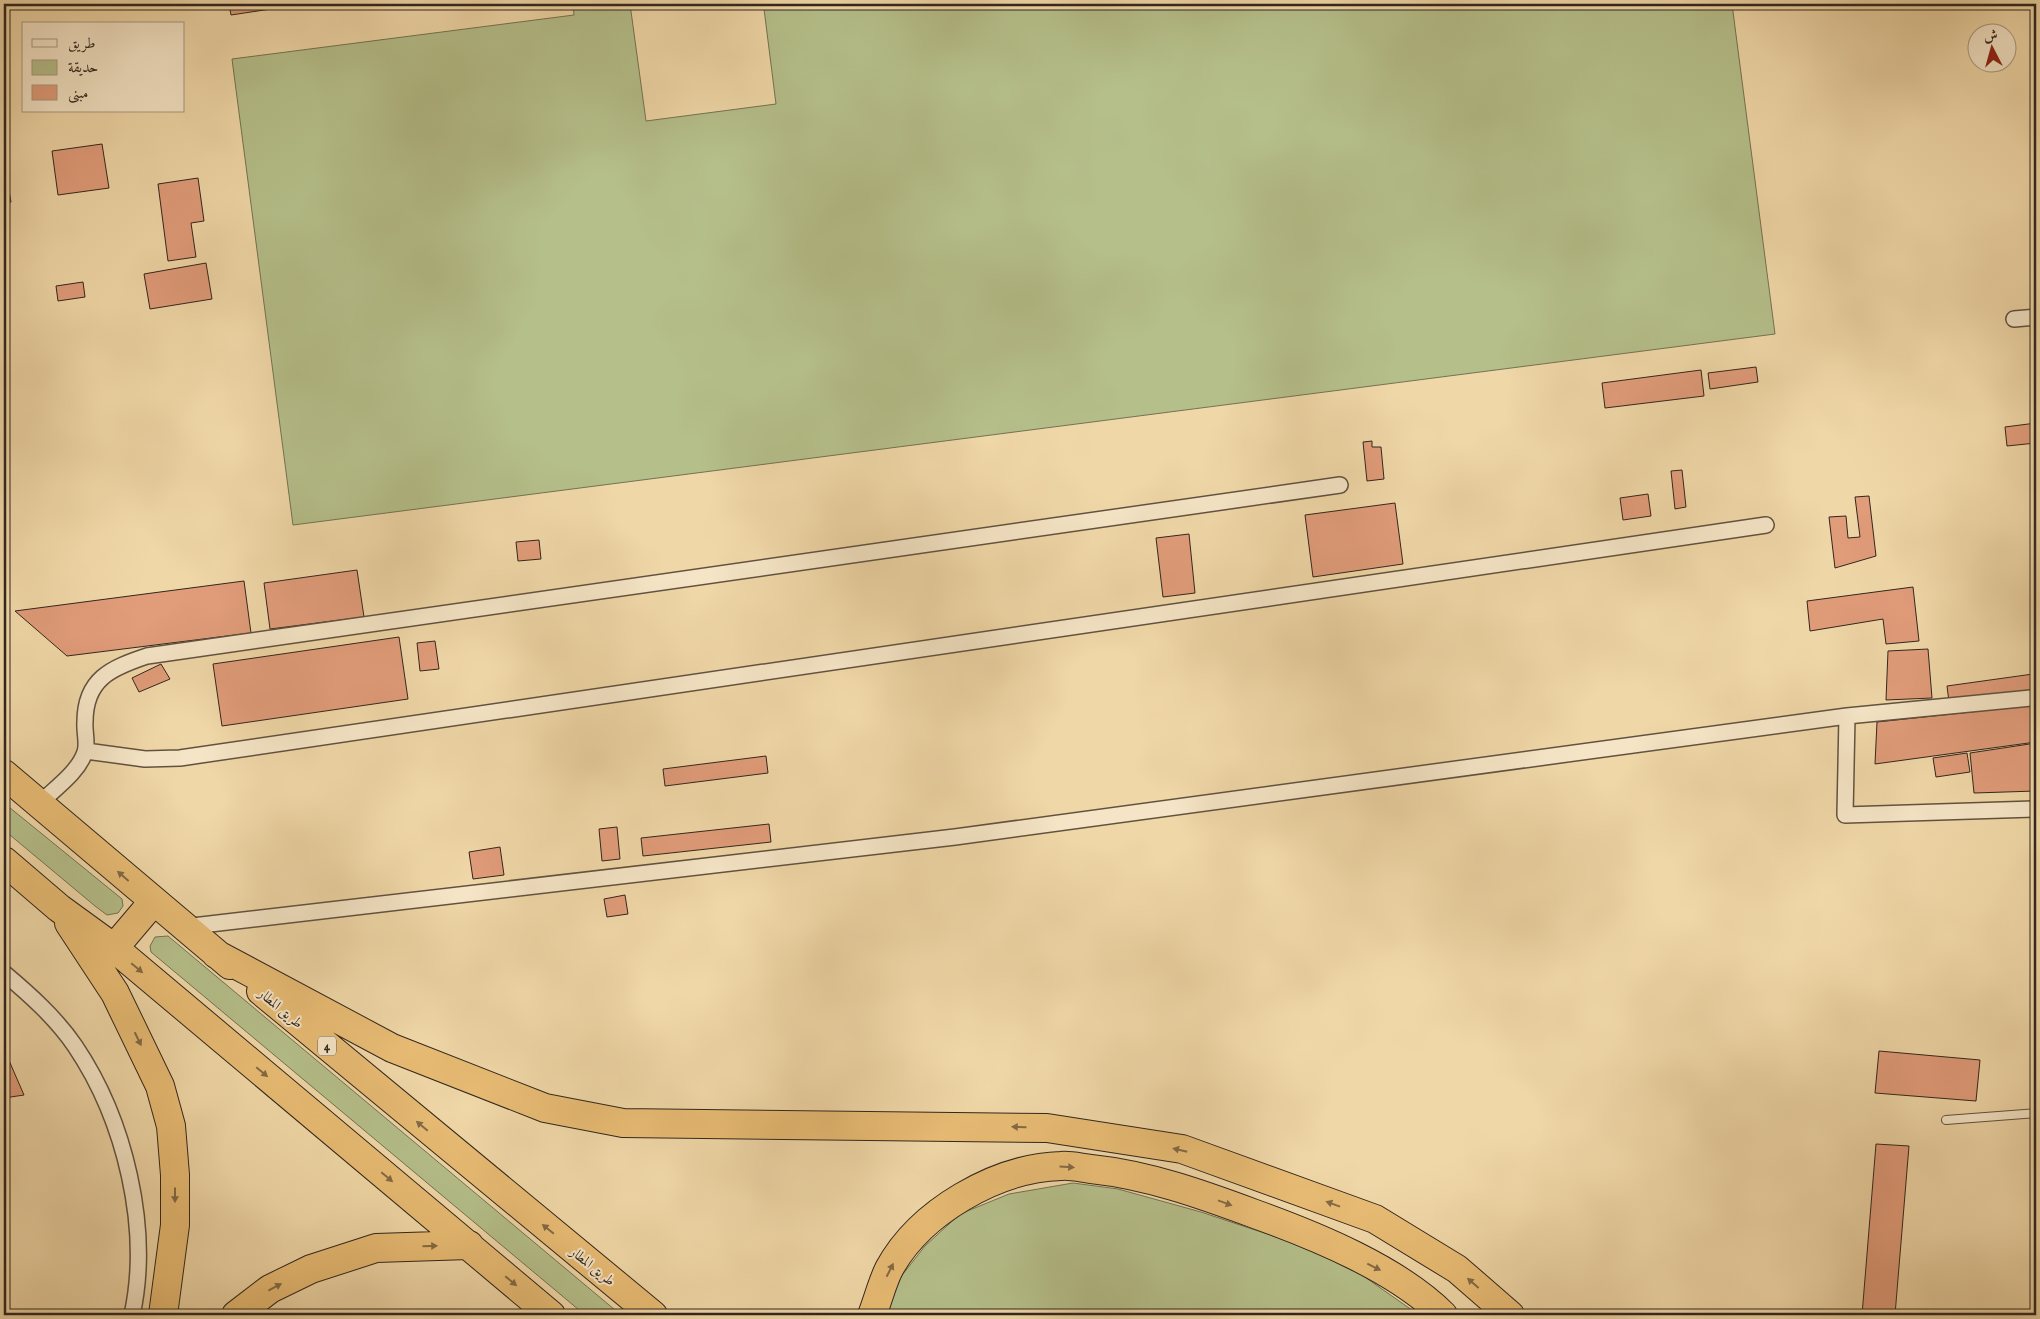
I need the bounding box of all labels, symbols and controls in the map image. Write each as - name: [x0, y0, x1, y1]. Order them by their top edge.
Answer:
- legend: [22, 22, 185, 112]
- north arrow: [1968, 22, 2018, 72]
- text: ش: [1983, 26, 1999, 46]
- text: طريق: [68, 34, 95, 53]
- text: حديقة: [68, 58, 98, 77]
- text: مبنى: [68, 84, 88, 104]
- one-way arrow: [116, 870, 129, 881]
- one-way arrow: [131, 962, 143, 974]
- street label: طريق المطار: [253, 983, 307, 1033]
- one-way arrow: [134, 1032, 142, 1046]
- road number: 4: [318, 1036, 336, 1056]
- one-way arrow: [255, 1067, 268, 1078]
- one-way arrow: [416, 1120, 429, 1131]
- one-way arrow: [1011, 1123, 1027, 1131]
- one-way arrow: [1171, 1145, 1187, 1153]
- one-way arrow: [1060, 1163, 1076, 1171]
- one-way arrow: [380, 1171, 393, 1182]
- one-way arrow: [171, 1187, 179, 1203]
- one-way arrow: [1218, 1199, 1233, 1207]
- one-way arrow: [1325, 1200, 1340, 1208]
- one-way arrow: [541, 1223, 554, 1234]
- one-way arrow: [422, 1242, 438, 1250]
- street label: طريق المطار: [564, 1242, 619, 1291]
- one-way arrow: [886, 1263, 894, 1277]
- one-way arrow: [1367, 1263, 1381, 1271]
- one-way arrow: [504, 1276, 517, 1287]
- one-way arrow: [1467, 1278, 1480, 1289]
- one-way arrow: [268, 1283, 282, 1291]

